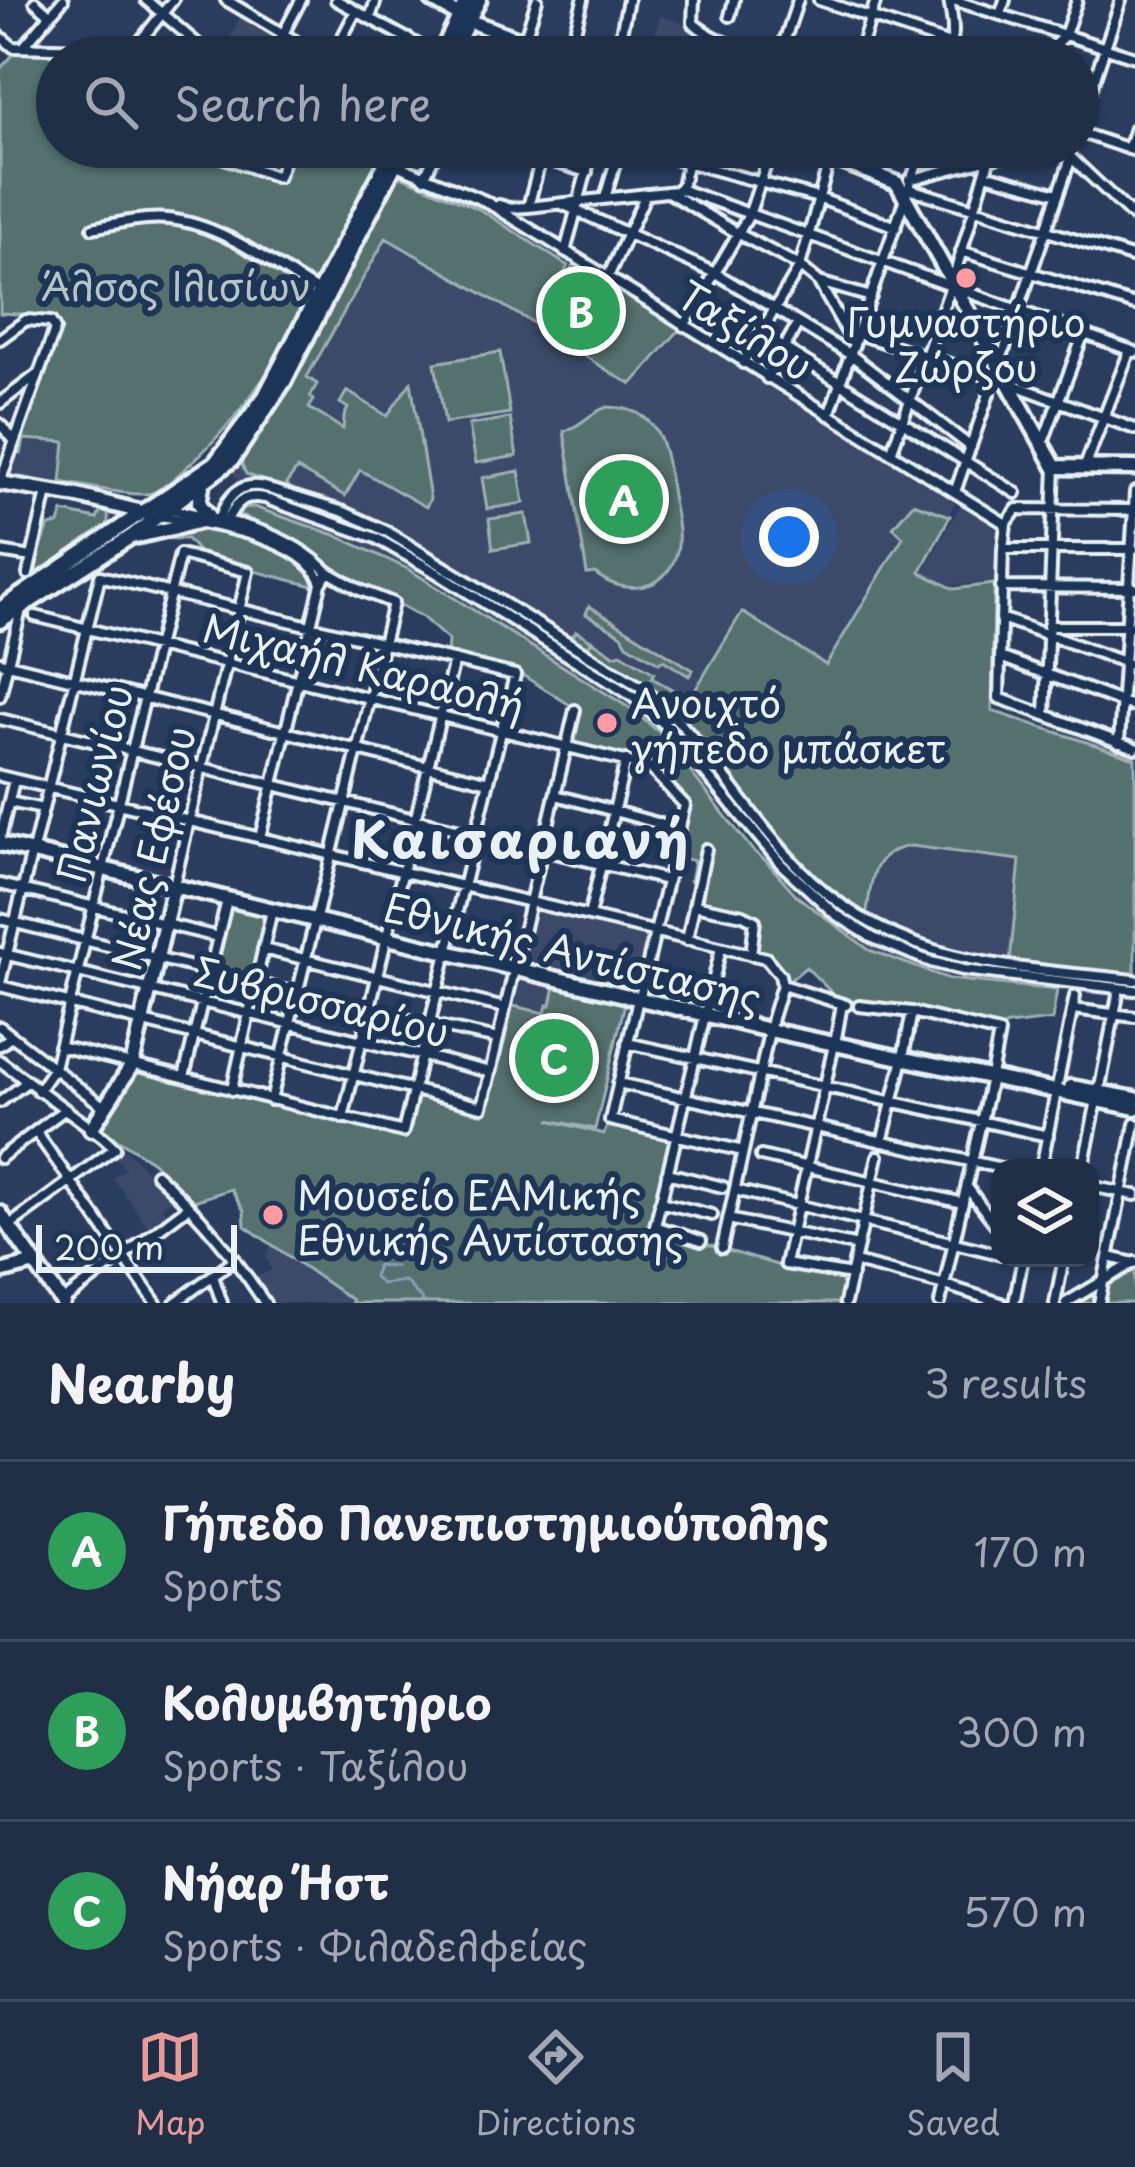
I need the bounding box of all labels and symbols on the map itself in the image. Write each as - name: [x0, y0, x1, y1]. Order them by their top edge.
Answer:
- park label: Άλσος Ιλισίων: [41, 255, 311, 314]
- street label: Ταξίλου: [667, 264, 825, 394]
- marker: Γυμναστήριο Ζώρζου: [953, 265, 979, 291]
- pin: B: [542, 266, 620, 356]
- place label: Γυμναστήριο Ζώρζου: [846, 291, 1086, 395]
- pin: A: [585, 454, 663, 544]
- your location: [759, 507, 819, 567]
- street label: Μιχαήλ Καραολή: [197, 597, 531, 733]
- place label: Ανοιχτό γήπεδο μπάσκετ: [631, 672, 947, 776]
- street label: Πανιωνίου: [40, 678, 146, 888]
- marker: Ανοιχτό γήπεδο μπάσκετ: [594, 710, 620, 736]
- street label: Νέας Εφέσου: [95, 720, 209, 976]
- district label: Καισαριανή: [351, 799, 691, 876]
- street label: Εθνικής Αντίστασης: [378, 876, 768, 1026]
- street label: Συβρισσαρίου: [188, 940, 456, 1060]
- pin: C: [515, 1013, 593, 1103]
- place label: Μουσείο ΕΑΜικής Εθνικής Αντίστασης: [297, 1164, 684, 1268]
- marker: Μουσείο ΕΑΜικής Εθνικής Αντίστασης: [260, 1202, 286, 1228]
- scale bar: [36, 1219, 237, 1272]

